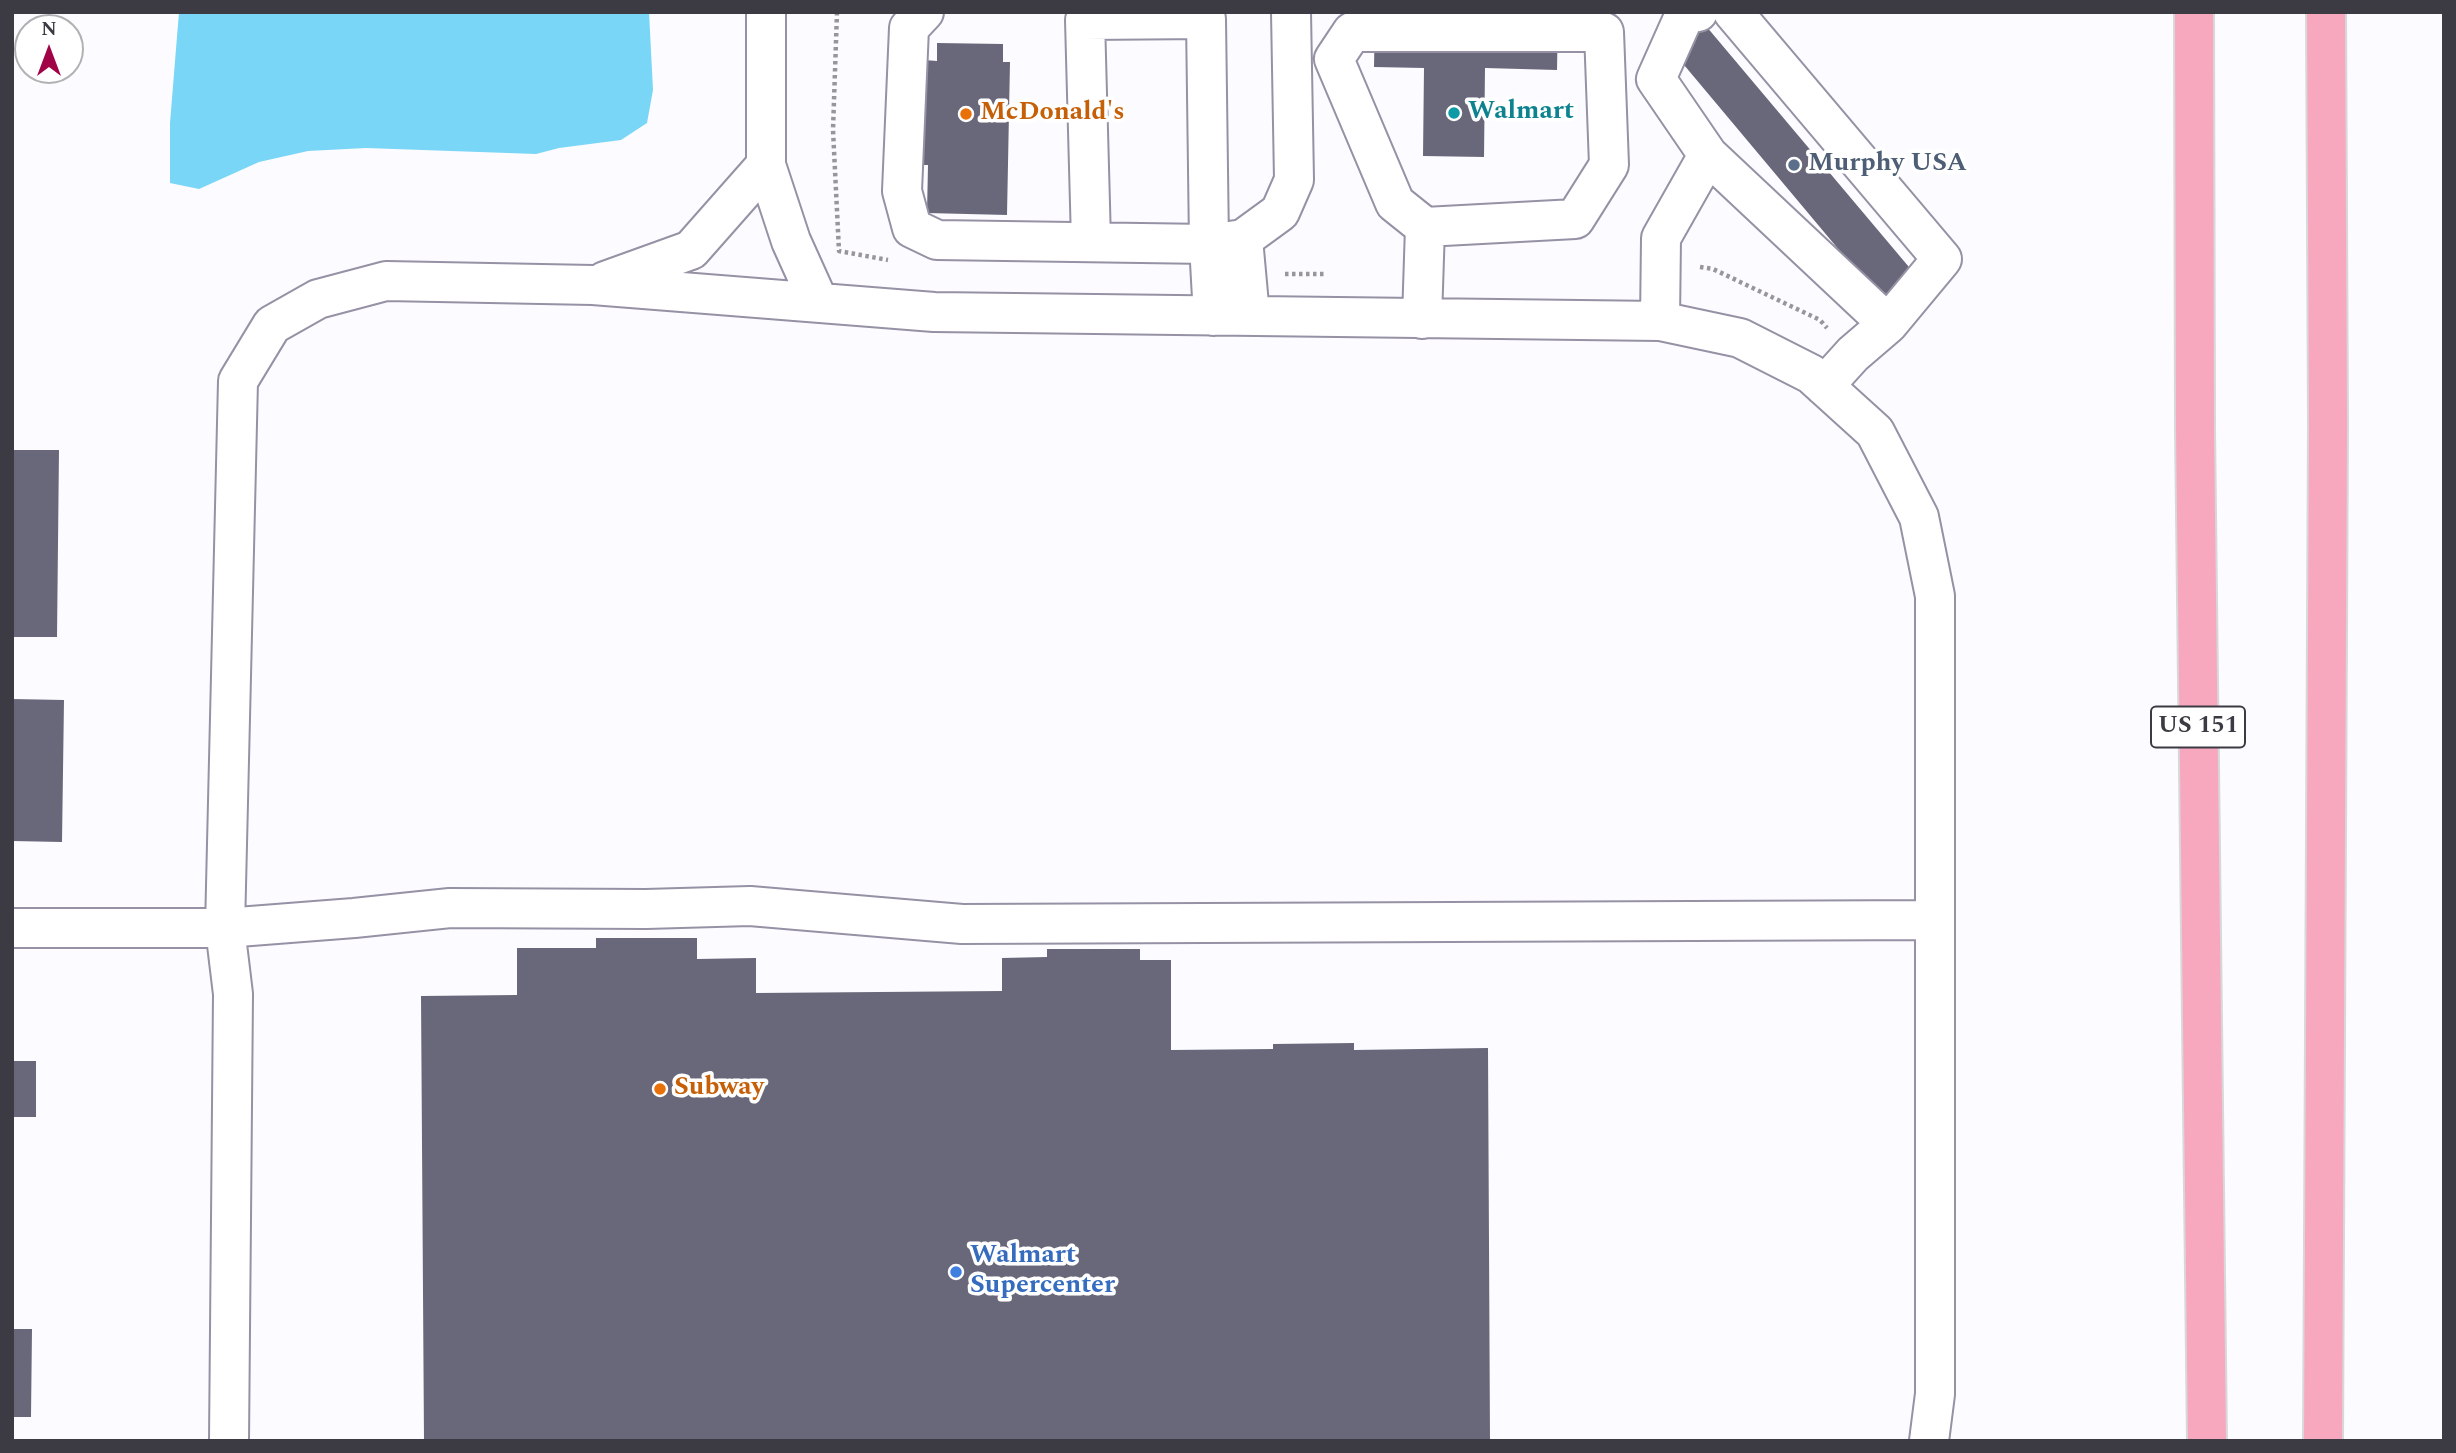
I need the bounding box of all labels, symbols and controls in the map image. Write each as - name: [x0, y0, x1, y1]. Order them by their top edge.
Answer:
- north arrow: [14, 14, 84, 84]
- text: N: [41, 15, 57, 44]
- place label: Walmart: [1468, 97, 1574, 129]
- place label: McDonald's: [980, 98, 1125, 130]
- marker: Walmart: [1446, 105, 1462, 121]
- marker: McDonald's: [958, 106, 974, 122]
- place label: Murphy USA: [1808, 149, 1967, 181]
- marker: Murphy USA: [1786, 157, 1802, 173]
- road number: US 151: [2151, 706, 2245, 748]
- place label: Subway: [674, 1073, 764, 1105]
- marker: Subway: [652, 1081, 668, 1097]
- place label: Walmart Supercenter: [970, 1241, 1115, 1302]
- marker: Walmart Supercenter: [948, 1264, 964, 1280]

